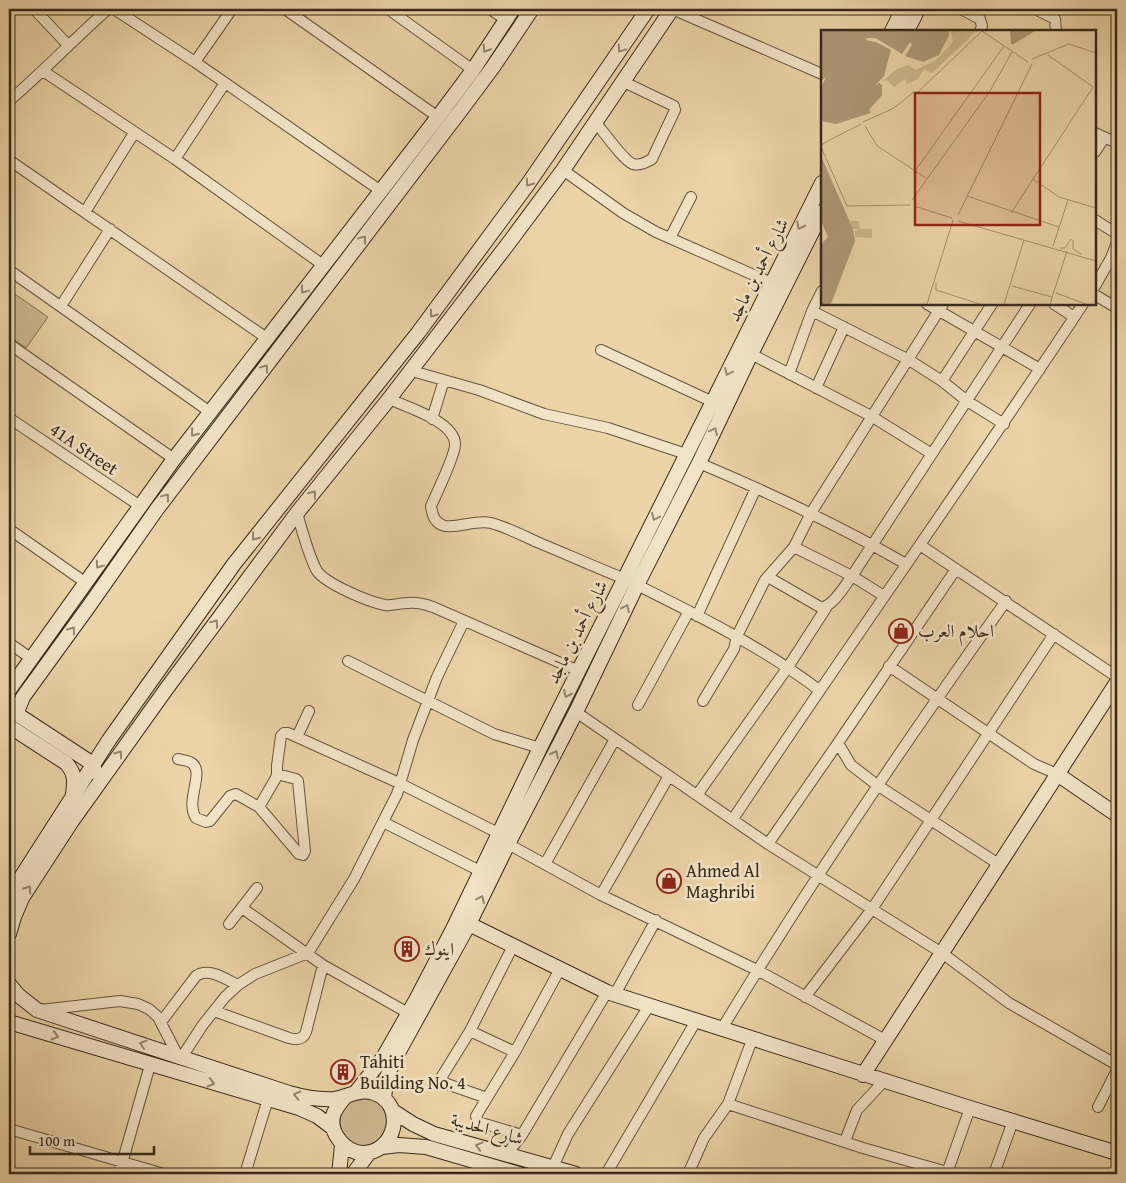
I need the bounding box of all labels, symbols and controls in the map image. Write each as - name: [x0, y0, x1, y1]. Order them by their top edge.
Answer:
- inset map: [821, 30, 1096, 305]
- one-way arrow: [618, 43, 627, 53]
- one-way arrow: [483, 44, 493, 53]
- one-way arrow: [526, 177, 535, 187]
- street label: شارع أحمد بن ماجد: [720, 213, 797, 327]
- one-way arrow: [796, 221, 806, 230]
- one-way arrow: [357, 235, 366, 245]
- one-way arrow: [301, 284, 310, 294]
- one-way arrow: [430, 308, 438, 317]
- one-way arrow: [259, 365, 267, 374]
- one-way arrow: [724, 367, 734, 376]
- street label: 41A Street: [45, 416, 125, 482]
- one-way arrow: [191, 427, 199, 436]
- one-way arrow: [708, 427, 718, 436]
- one-way arrow: [307, 490, 316, 499]
- one-way arrow: [160, 493, 169, 503]
- one-way arrow: [651, 512, 661, 521]
- one-way arrow: [253, 531, 261, 540]
- one-way arrow: [96, 559, 105, 569]
- street label: شارع أحمد بن ماجد: [539, 575, 616, 689]
- one-way arrow: [620, 604, 630, 613]
- place label: احلام العرب: [918, 617, 994, 647]
- shop icon: احلام العرب: [888, 618, 914, 644]
- one-way arrow: [209, 620, 217, 629]
- one-way arrow: [66, 626, 75, 636]
- one-way arrow: [563, 689, 573, 698]
- one-way arrow: [549, 750, 559, 759]
- one-way arrow: [113, 751, 122, 760]
- place label: Ahmed Al Maghribi: [686, 857, 760, 905]
- shop icon: Ahmed Al Maghribi: [656, 868, 682, 894]
- one-way arrow: [22, 885, 31, 895]
- one-way arrow: [475, 895, 485, 904]
- place label: اينوك: [424, 935, 454, 962]
- building icon: اينوك: [394, 936, 420, 962]
- one-way arrow: [51, 1031, 59, 1041]
- one-way arrow: [139, 1040, 147, 1050]
- place label: Tahiti Building No. 4: [360, 1048, 466, 1096]
- building icon: Tahiti Building No. 4: [330, 1059, 356, 1085]
- one-way arrow: [207, 1077, 215, 1087]
- one-way arrow: [292, 1090, 301, 1101]
- street label: شارع الحديبة: [447, 1105, 526, 1154]
- scale bar: [30, 1123, 154, 1155]
- text: 100 m: [38, 1130, 76, 1151]
- one-way arrow: [475, 1141, 483, 1152]

